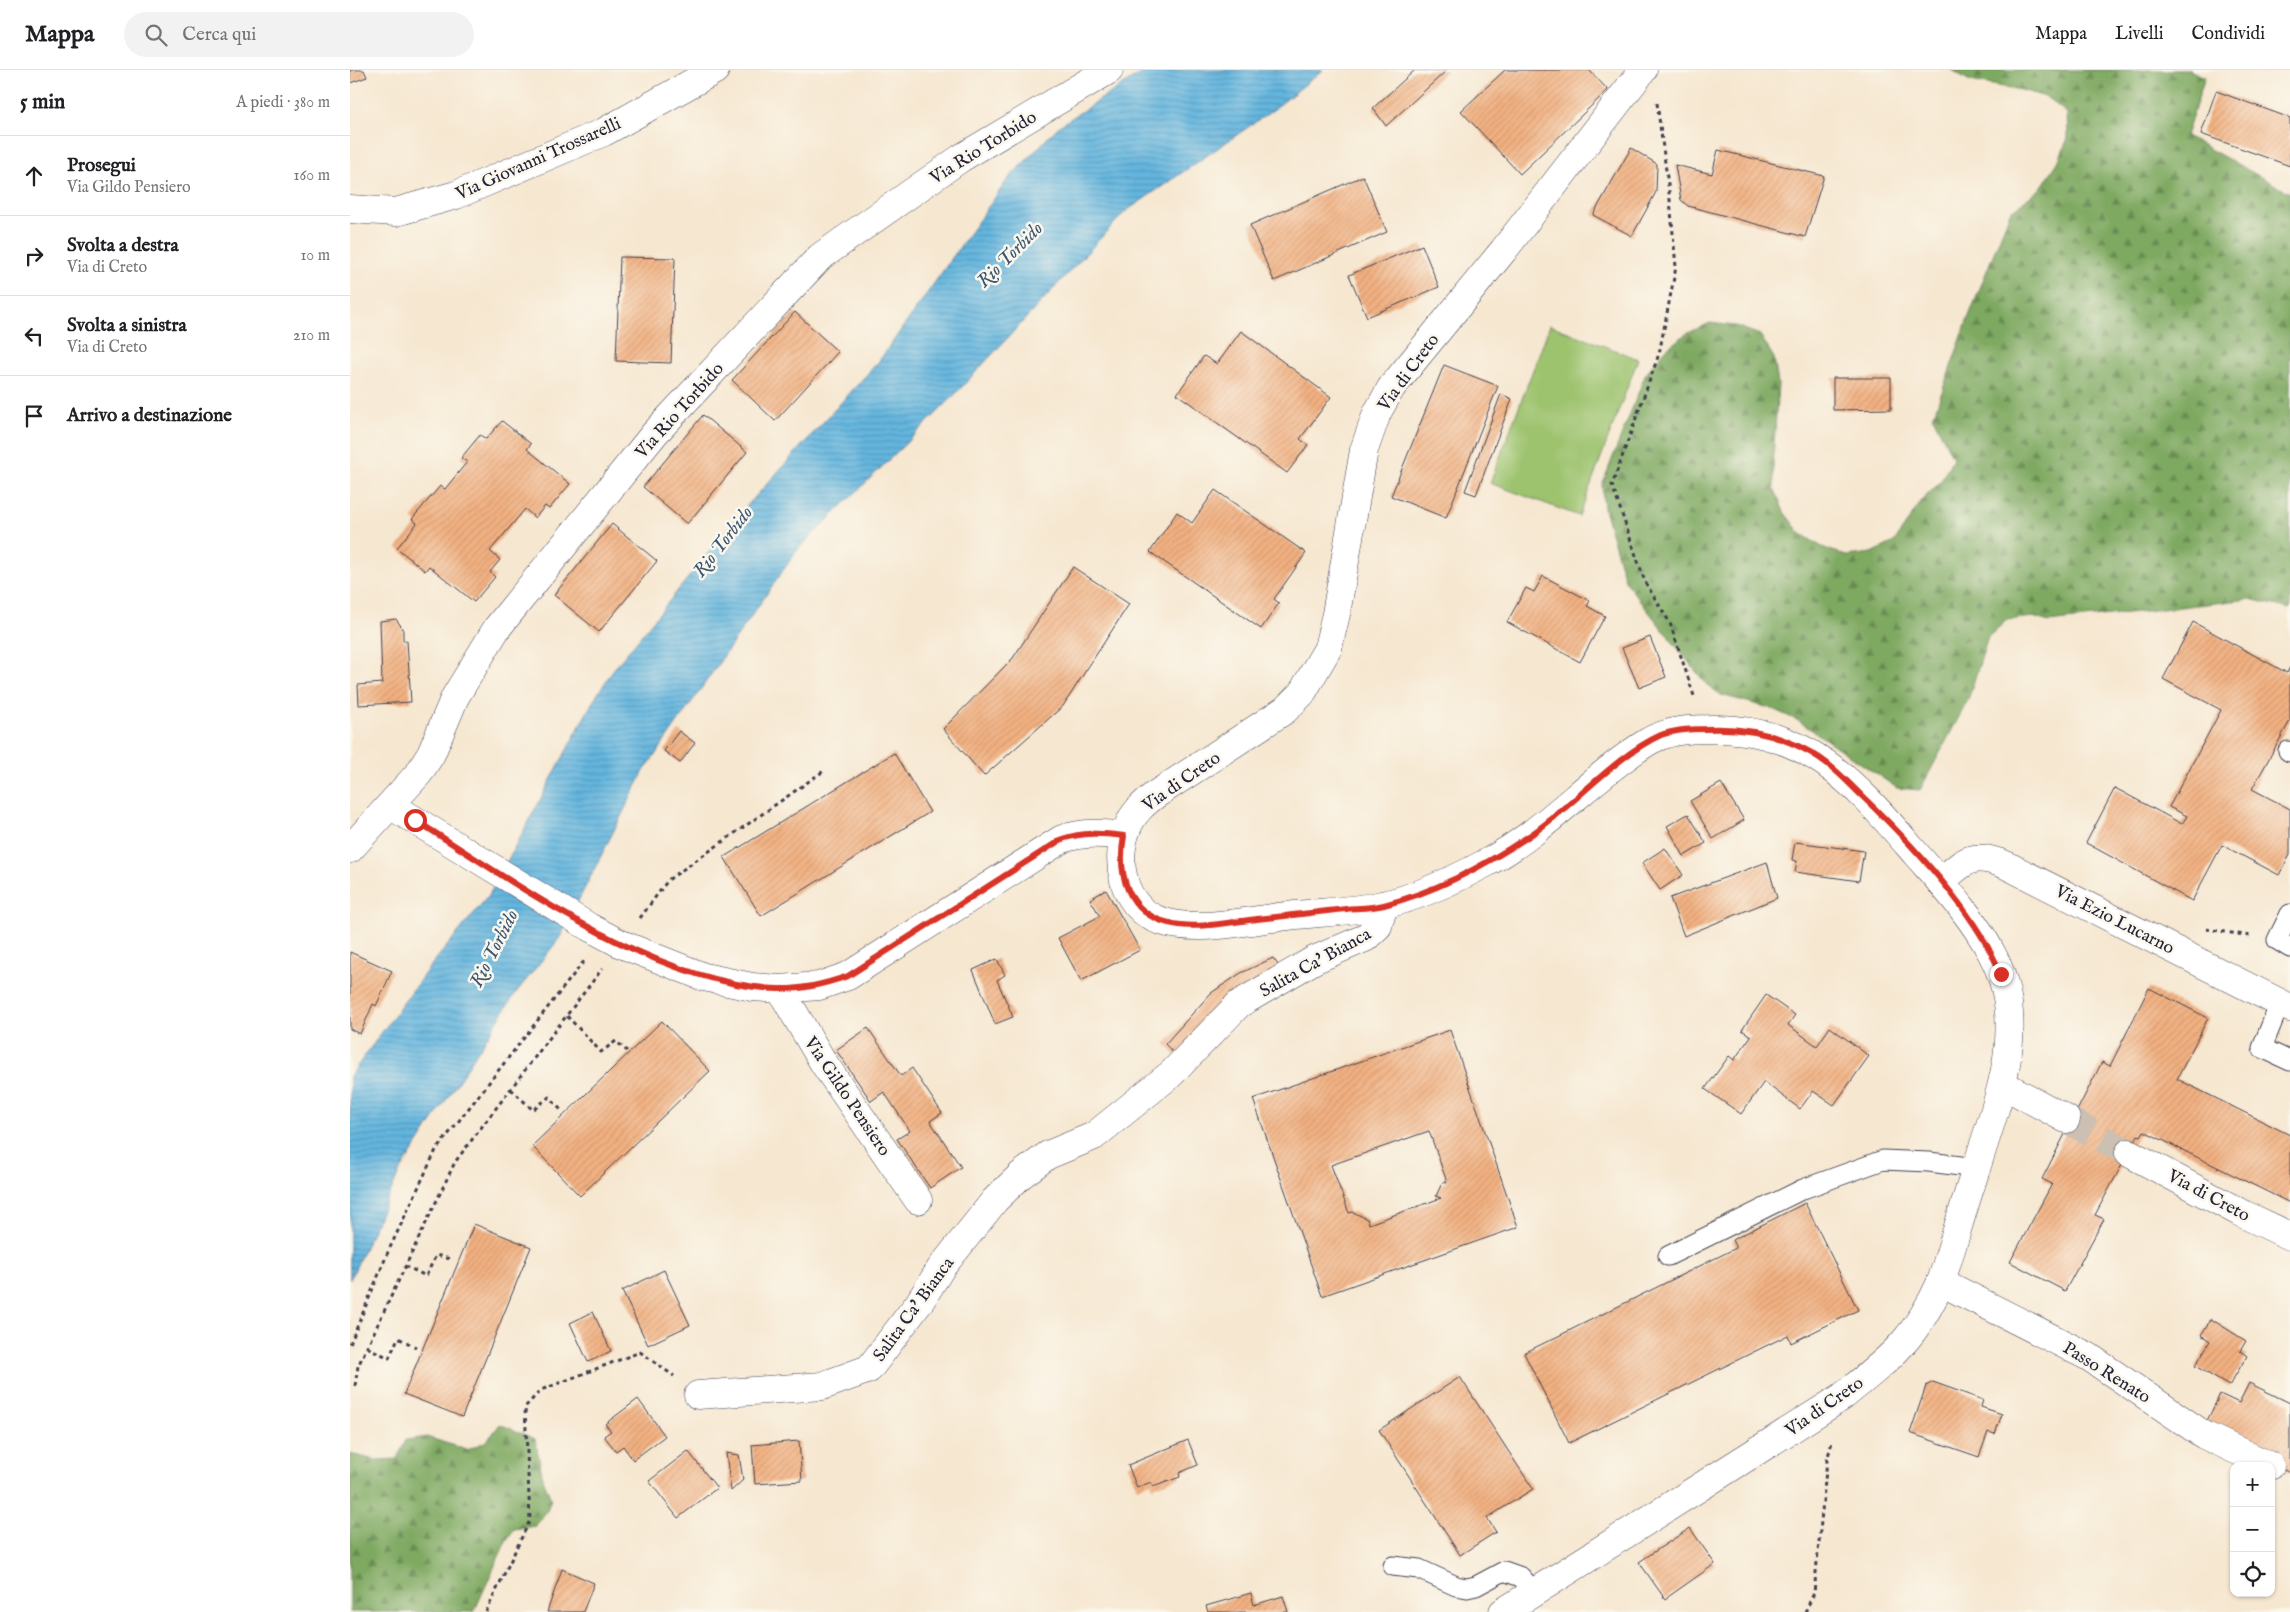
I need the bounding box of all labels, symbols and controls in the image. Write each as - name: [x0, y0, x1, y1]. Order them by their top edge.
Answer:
- search box: [124, 12, 474, 57]
- text: Mappa: [25, 19, 94, 50]
- icon: search: [142, 21, 170, 49]
- text: Cerca qui: [182, 23, 256, 47]
- text: Mappa: [2035, 23, 2087, 46]
- text: Livelli: [2115, 23, 2163, 46]
- text: Condividi: [2191, 23, 2265, 46]
- text: 5 min: [20, 89, 65, 116]
- text: A piedi · 380 m: [236, 93, 330, 113]
- street label: Via Rio Torbido: [925, 106, 1042, 191]
- street label: Via Giovanni Trossarelli: [451, 112, 625, 207]
- text: Prosegui: [67, 154, 136, 178]
- icon: ahead: [20, 162, 48, 190]
- text: 160 m: [294, 166, 330, 186]
- text: Via Gildo Pensiero: [67, 178, 191, 198]
- water label: Rio Torbido: [972, 217, 1049, 294]
- text: Svolta a destra: [67, 234, 179, 258]
- icon: right: [20, 242, 48, 270]
- text: 10 m: [300, 246, 330, 266]
- text: Via di Creto: [67, 258, 147, 278]
- text: Svolta a sinistra: [67, 314, 187, 338]
- icon: left: [20, 322, 48, 350]
- text: 210 m: [293, 326, 330, 346]
- street label: Via di Creto: [1373, 329, 1445, 417]
- text: Via di Creto: [67, 338, 147, 358]
- street label: Via Rio Torbido: [630, 358, 730, 465]
- icon: arrive: [20, 402, 48, 430]
- text: Arrivo a destinazione: [67, 404, 232, 428]
- water label: Rio Torbido: [688, 502, 759, 583]
- street label: Via di Creto: [1138, 747, 1226, 818]
- route start: [404, 809, 427, 832]
- street label: Via Ezio Lucarno: [2050, 880, 2178, 960]
- water label: Rio Torbido: [465, 906, 525, 992]
- street label: Salita Ca' Bianca: [1256, 923, 1376, 1003]
- route end: [1990, 963, 2013, 986]
- street label: Via Gildo Pensiero: [798, 1032, 895, 1161]
- street label: Via di Creto: [2162, 1165, 2254, 1228]
- street label: Salita Ca' Bianca: [869, 1253, 960, 1367]
- street label: Passo Renato: [2058, 1337, 2155, 1410]
- street label: Via di Creto: [1781, 1372, 1869, 1443]
- map controls: [2230, 1462, 2275, 1597]
- button: +: [2230, 1462, 2275, 1507]
- button: −: [2230, 1507, 2275, 1552]
- button: locate: [2230, 1552, 2275, 1597]

